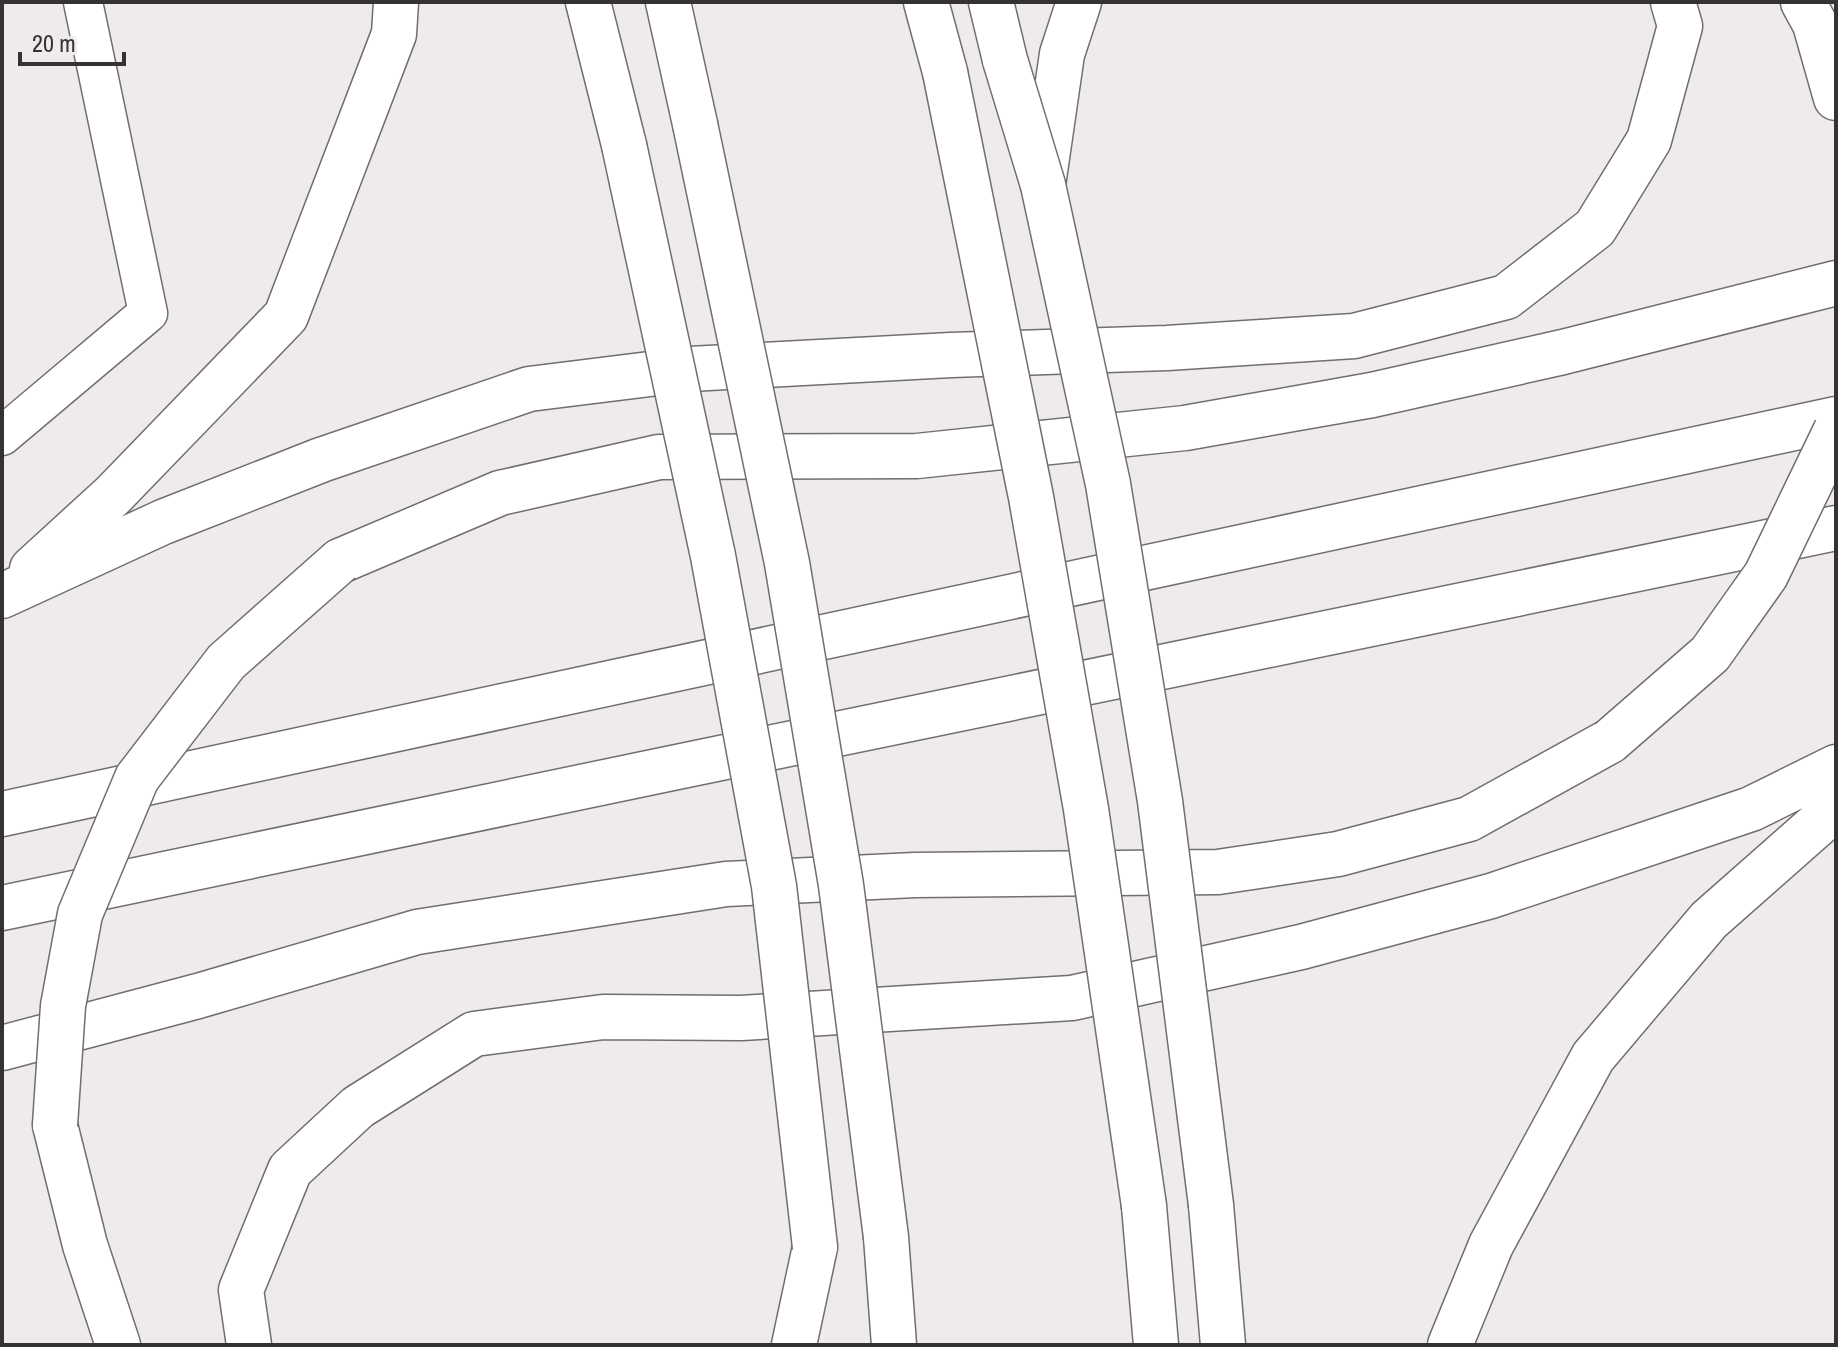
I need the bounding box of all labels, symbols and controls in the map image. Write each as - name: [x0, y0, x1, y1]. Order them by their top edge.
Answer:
- scale bar: [20, 16, 124, 66]
- text: 20 m: [32, 27, 76, 59]

